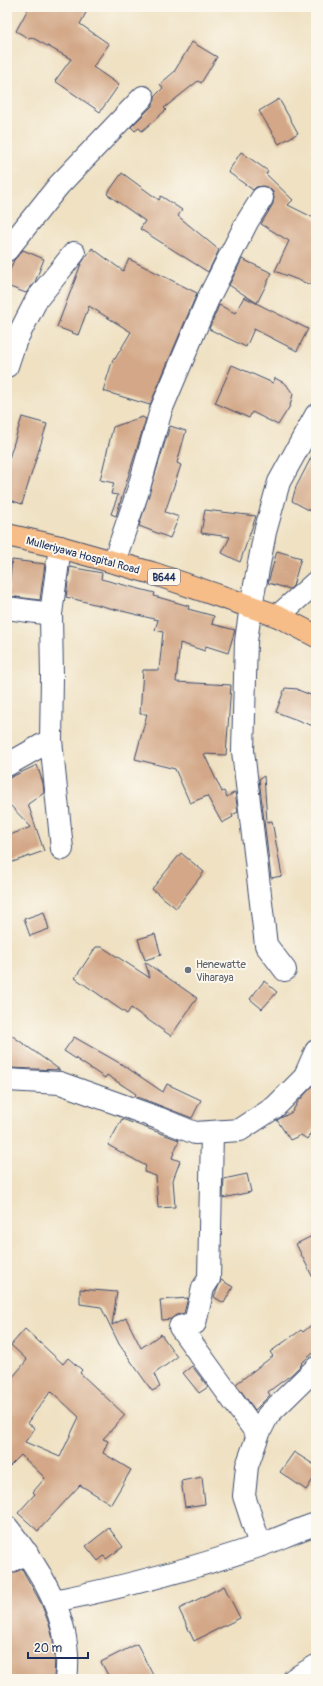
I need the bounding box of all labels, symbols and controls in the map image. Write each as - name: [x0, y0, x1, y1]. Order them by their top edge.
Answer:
- street label: Mulleriyawa Hospital Road: [25, 534, 141, 577]
- road number: B644: [148, 569, 180, 585]
- place label: Henewatte Viharaya: [196, 958, 246, 984]
- marker: Henewatte Viharaya: [183, 965, 193, 975]
- scale bar: [28, 1634, 88, 1660]
- text: 20 m: [34, 1641, 63, 1656]

